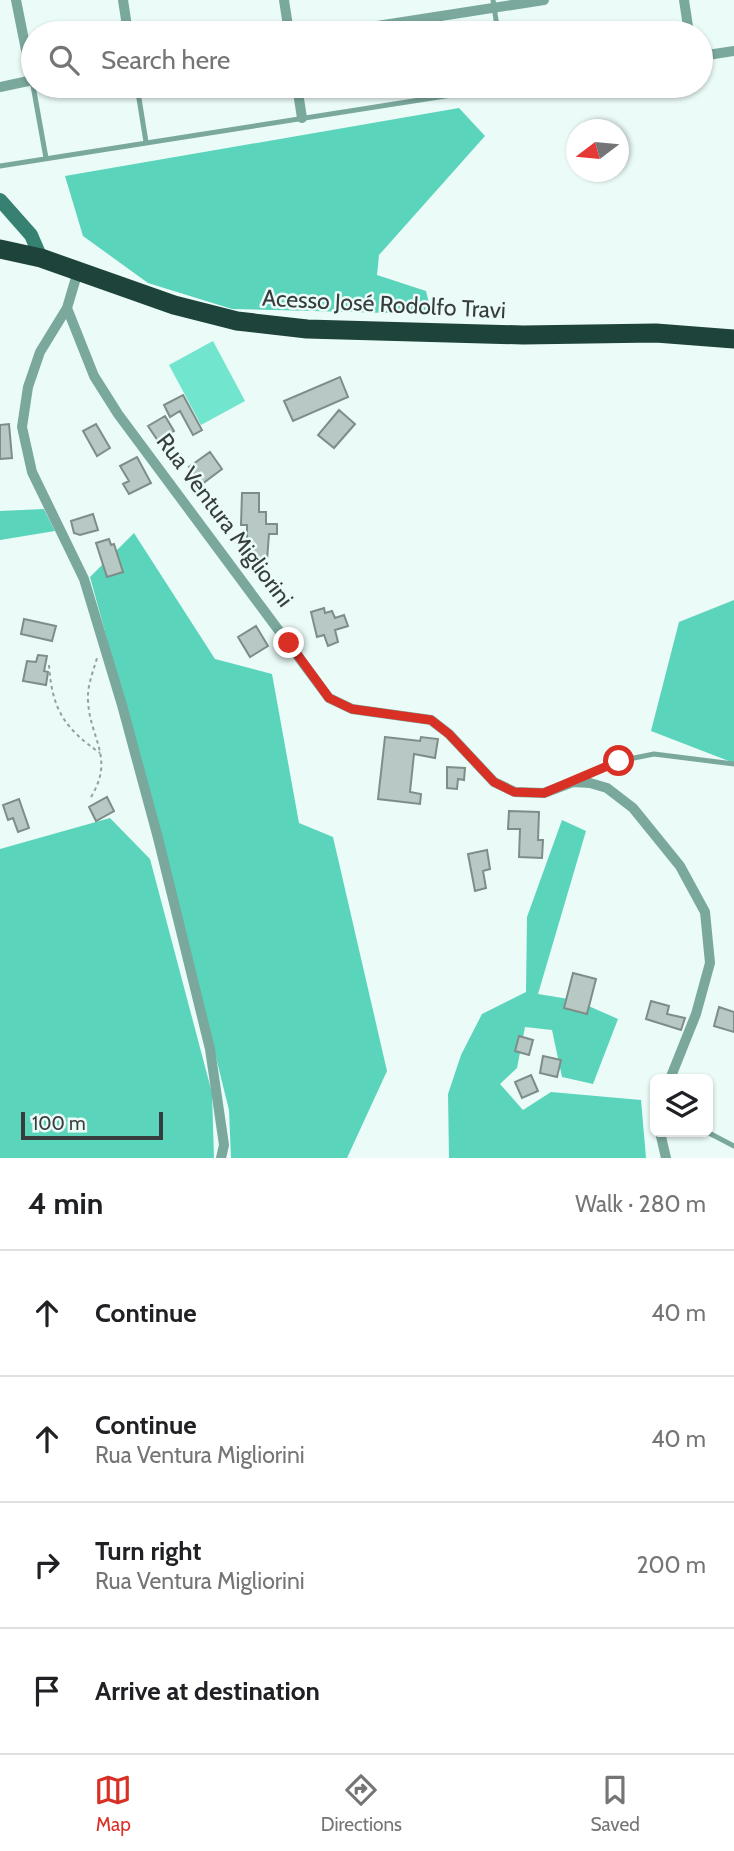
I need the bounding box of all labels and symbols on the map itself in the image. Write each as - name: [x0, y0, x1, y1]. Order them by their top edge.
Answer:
- north arrow: [566, 119, 629, 182]
- street label: Acesso José Rodolfo Travi: [262, 284, 506, 324]
- street label: Rua Ventura Migliorini: [151, 428, 299, 612]
- route end: [273, 627, 304, 658]
- route start: [603, 745, 634, 776]
- scale bar: [21, 1109, 163, 1141]

